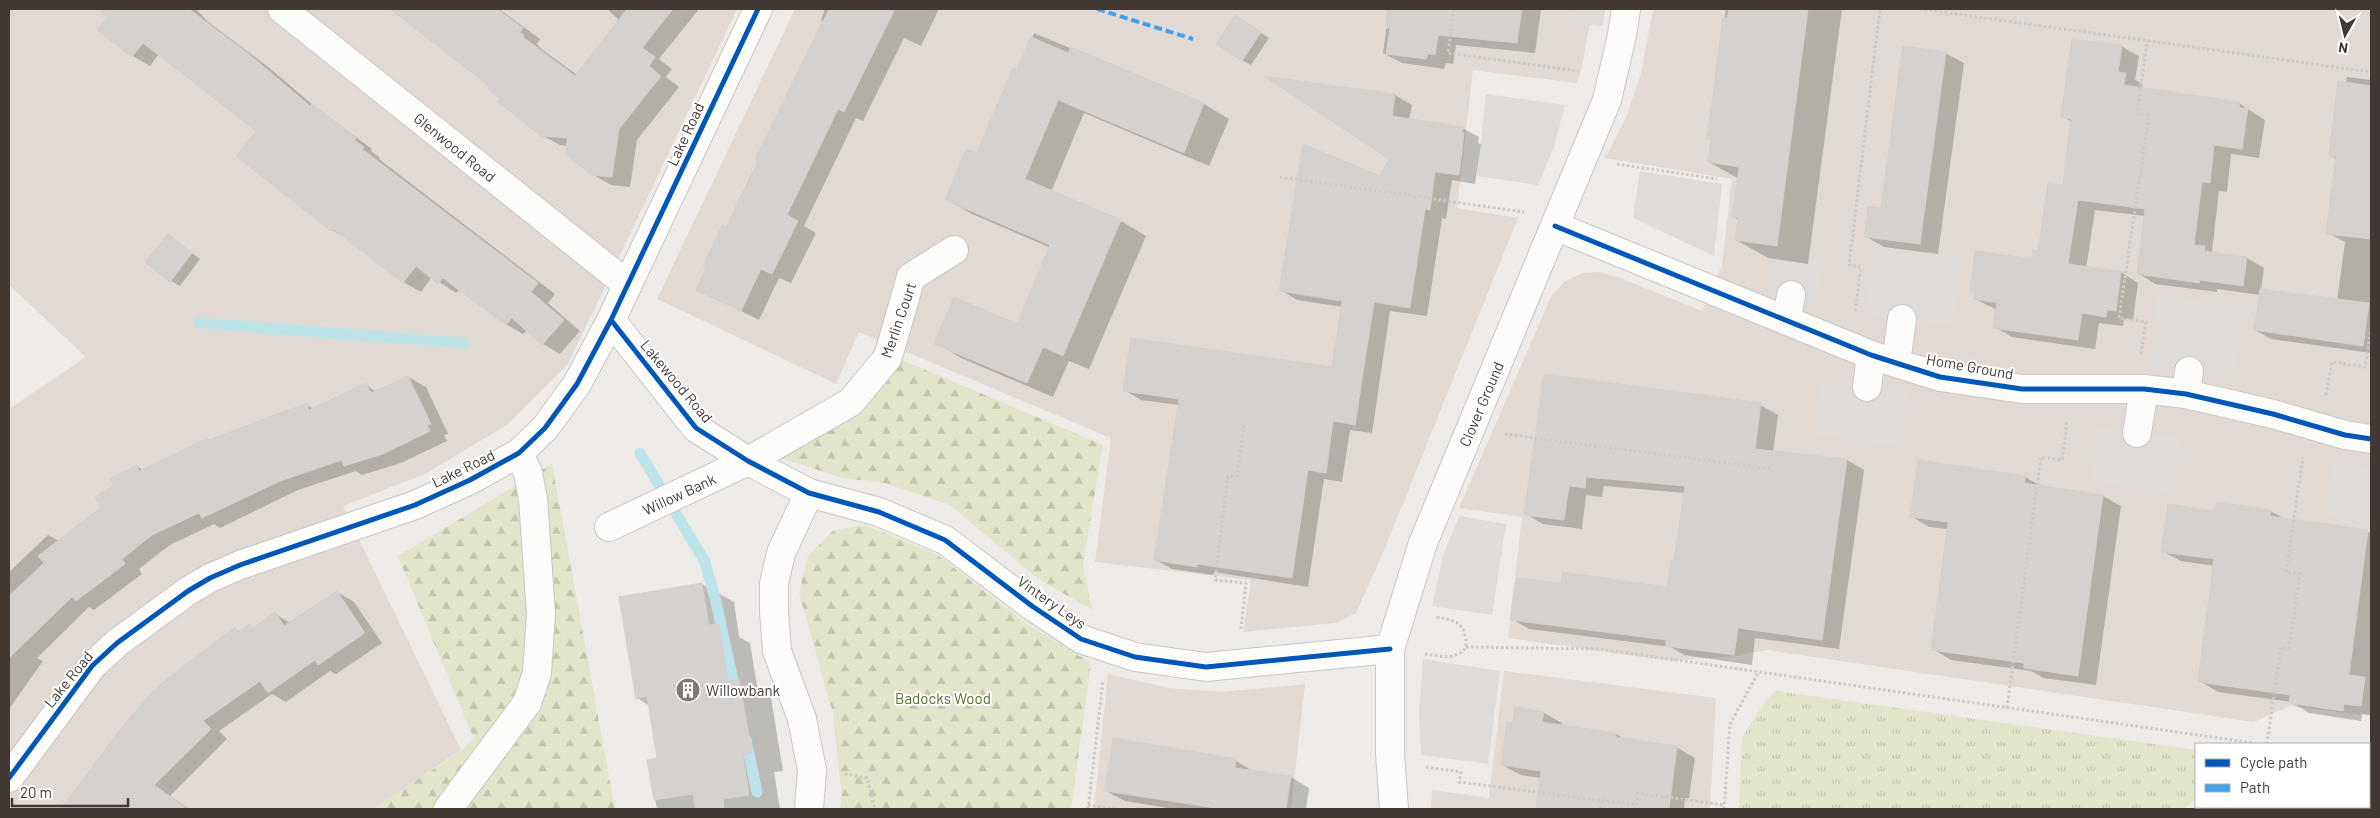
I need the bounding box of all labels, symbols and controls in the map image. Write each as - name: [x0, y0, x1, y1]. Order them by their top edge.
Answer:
- north arrow: [2320, 10, 2370, 60]
- text: N: [2337, 39, 2349, 57]
- street label: Lake Road: [663, 100, 707, 168]
- street label: Glenwood Road: [411, 109, 499, 185]
- street label: Merlin Court: [877, 280, 919, 360]
- street label: Lakewood Road: [637, 336, 717, 426]
- street label: Home Ground: [1925, 349, 2015, 383]
- street label: Clover Ground: [1455, 359, 1507, 449]
- street label: Lake Road: [429, 445, 497, 491]
- street label: Willow Bank: [640, 469, 719, 519]
- street label: Vintery Leys: [1014, 572, 1090, 632]
- street label: Lake Road: [40, 647, 96, 711]
- building icon: Willowbank: [675, 677, 701, 703]
- place label: Willowbank: [706, 681, 781, 699]
- park label: Badocks Wood: [895, 689, 991, 707]
- legend: [2195, 743, 2370, 808]
- text: Cycle path: [2240, 753, 2307, 771]
- scale bar: [12, 776, 129, 808]
- text: Path: [2240, 778, 2270, 796]
- text: 20 m: [20, 783, 52, 801]

